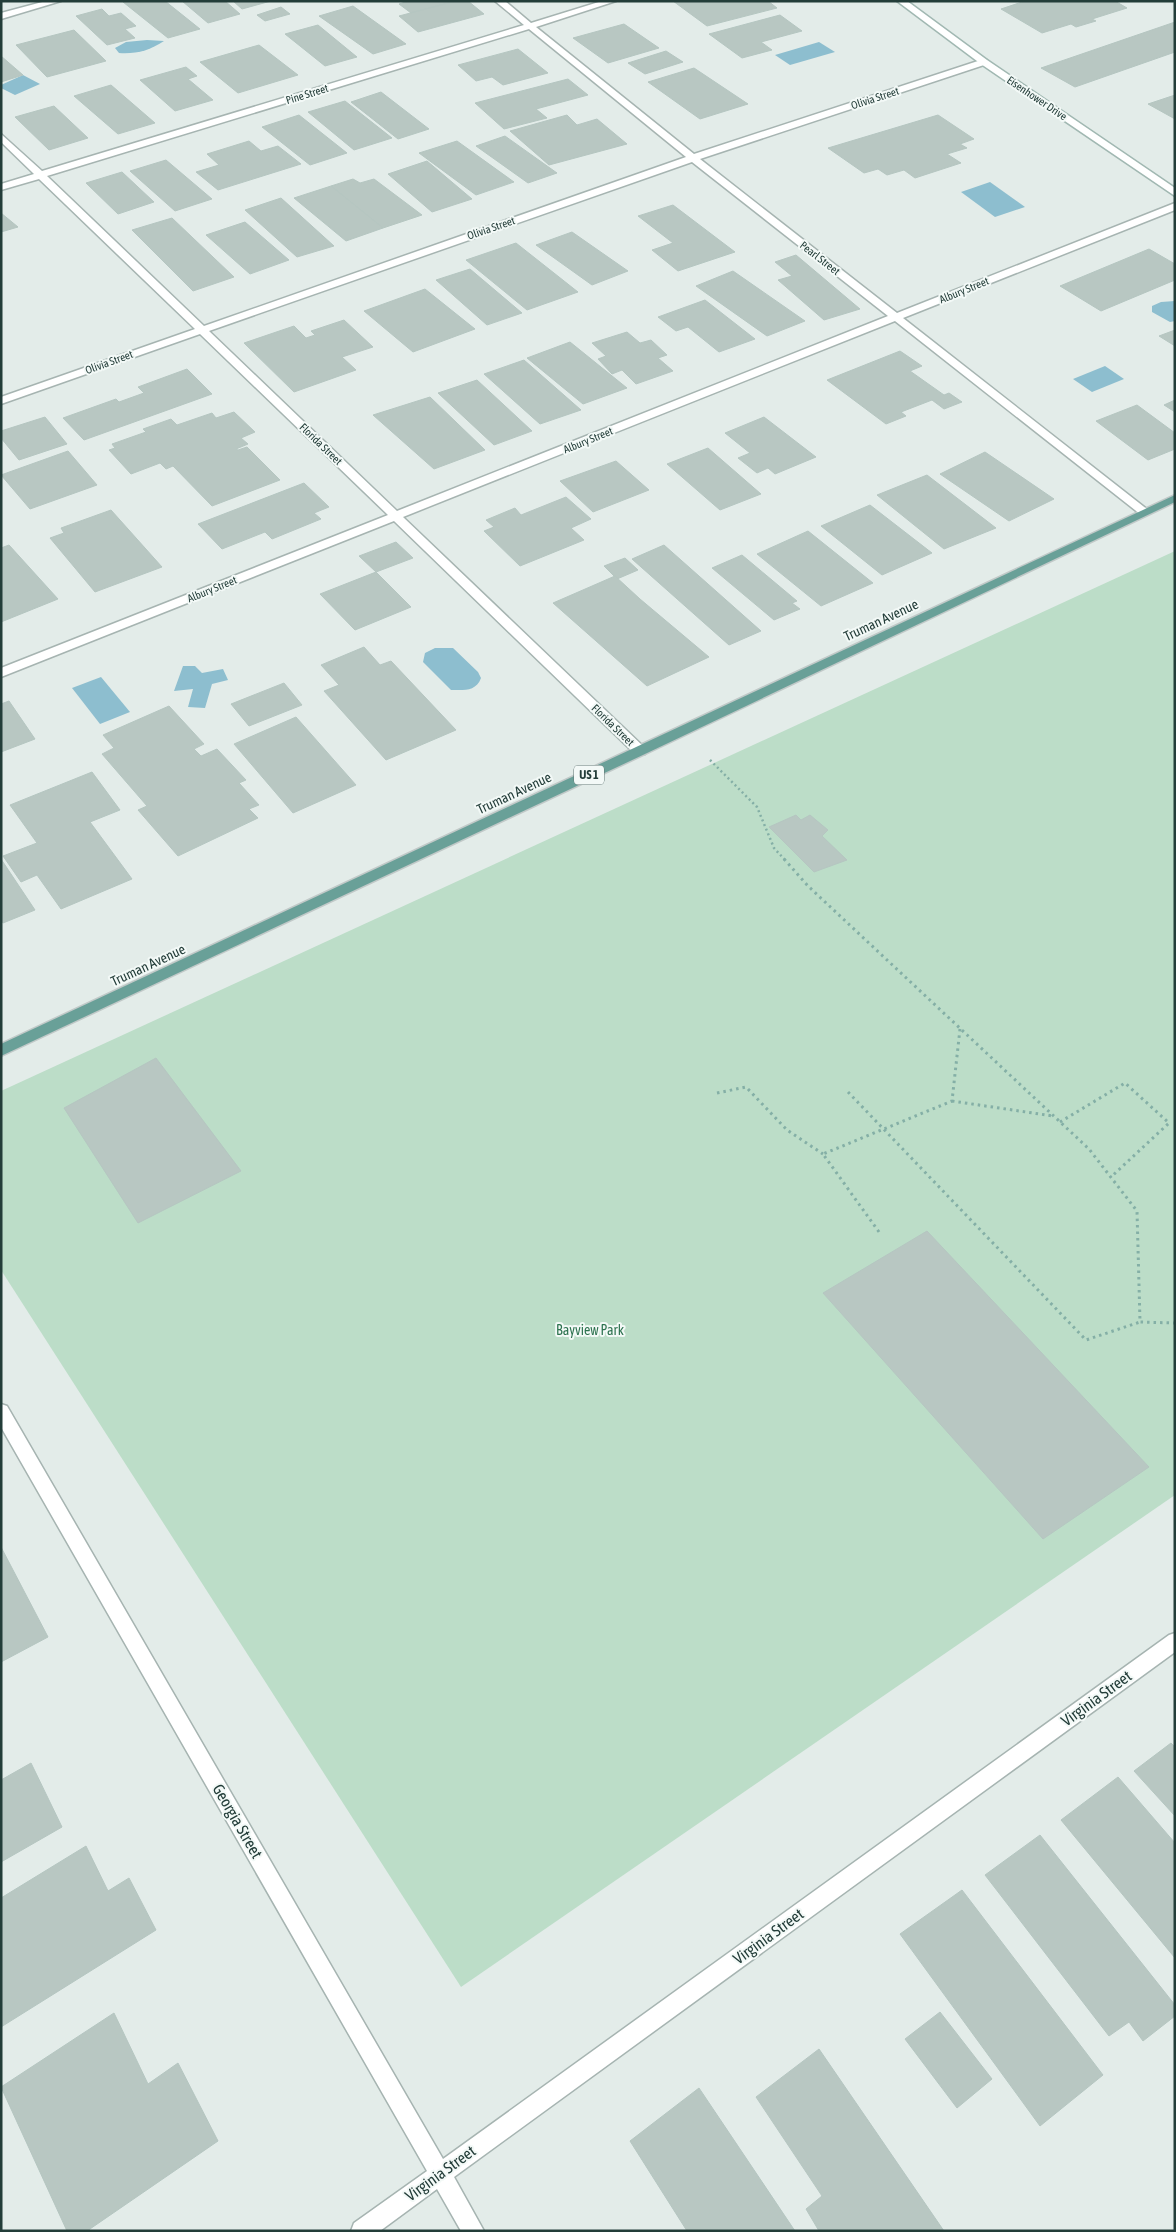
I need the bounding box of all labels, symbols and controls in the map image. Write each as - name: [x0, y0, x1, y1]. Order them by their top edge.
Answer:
- street label: Eisenhower Drive: [1005, 74, 1069, 122]
- street label: Pine Street: [284, 82, 330, 106]
- street label: Olivia Street: [850, 85, 900, 111]
- street label: Olivia Street: [466, 214, 516, 242]
- street label: Pearl Street: [798, 239, 842, 277]
- street label: Albury Street: [938, 275, 990, 305]
- street label: Olivia Street: [84, 348, 134, 376]
- street label: Florida Street: [297, 421, 345, 467]
- street label: Albury Street: [562, 425, 614, 455]
- street label: Albury Street: [186, 574, 238, 604]
- street label: Truman Avenue: [841, 596, 921, 644]
- street label: Florida Street: [589, 702, 637, 748]
- road number: US 1: [574, 766, 604, 784]
- street label: Truman Avenue: [474, 769, 554, 817]
- street label: Truman Avenue: [108, 941, 188, 989]
- park label: Bayview Park: [556, 1322, 624, 1338]
- street label: Virginia Street: [1057, 1666, 1136, 1730]
- street label: Georgia Street: [209, 1781, 267, 1862]
- street label: Virginia Street: [729, 1904, 808, 1968]
- street label: Virginia Street: [401, 2141, 480, 2205]

